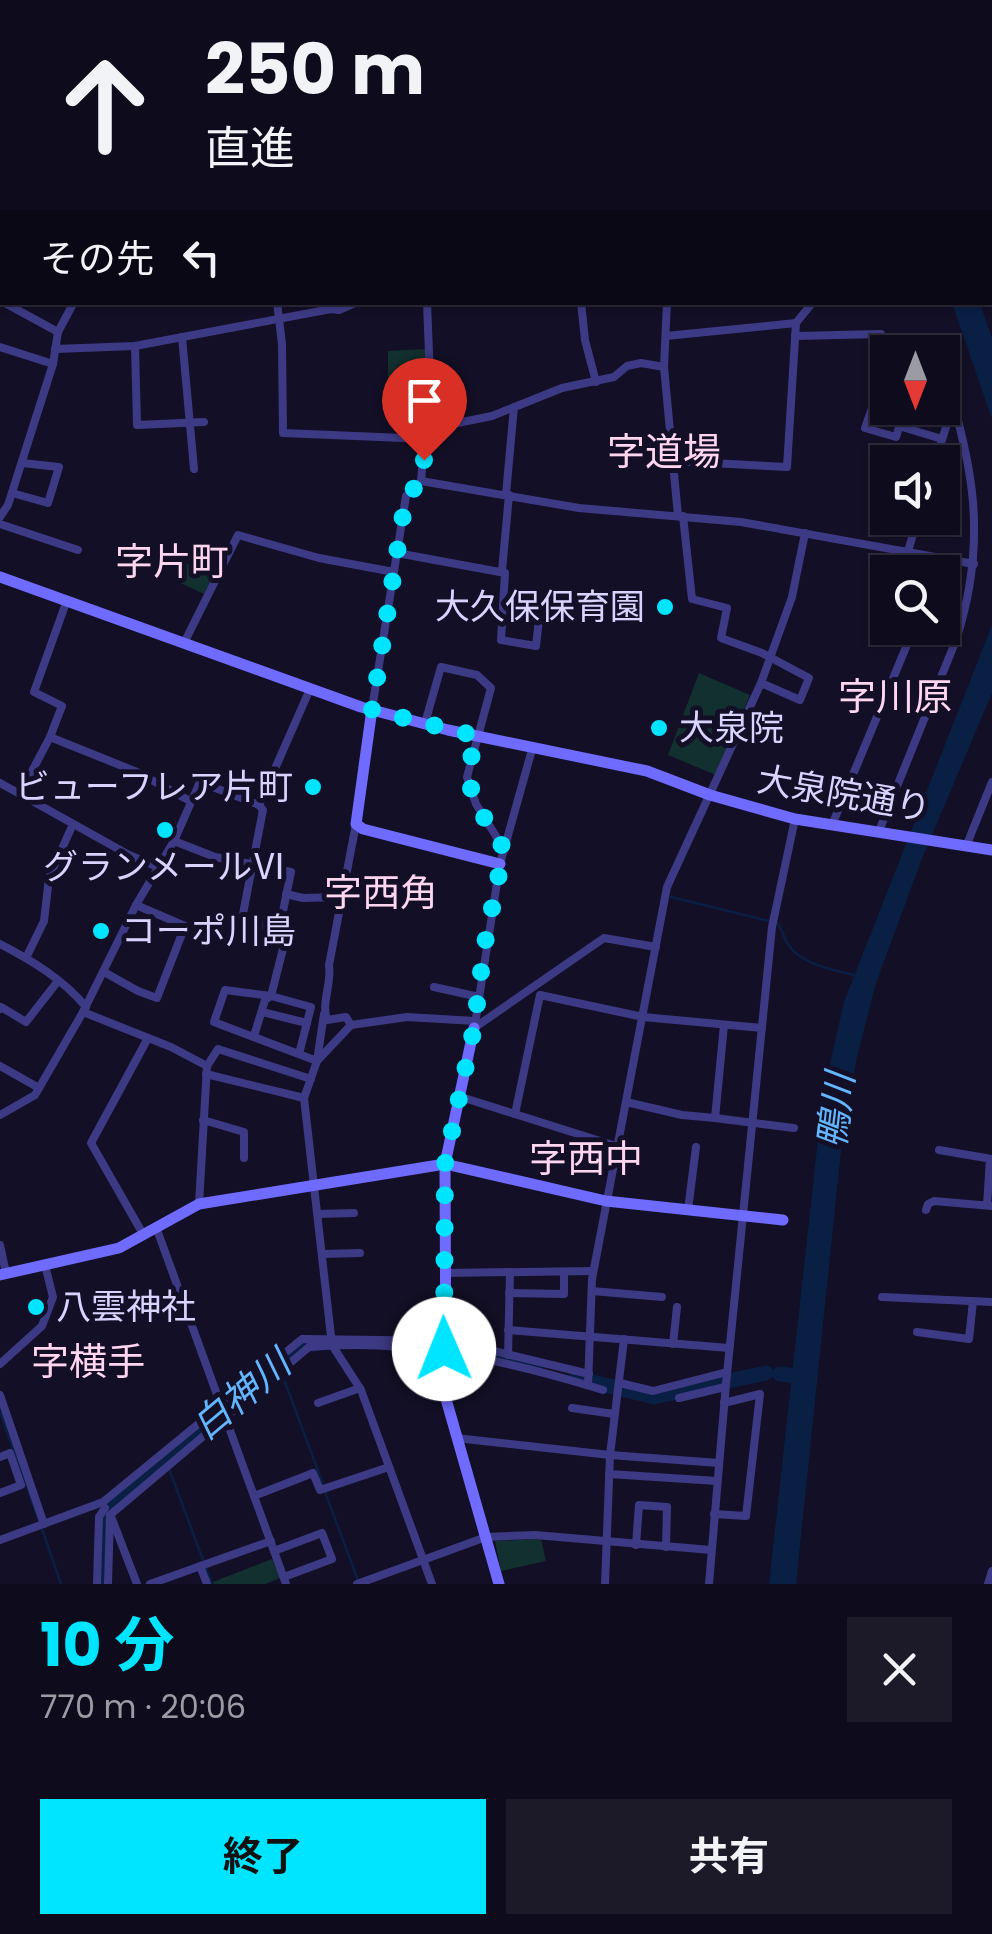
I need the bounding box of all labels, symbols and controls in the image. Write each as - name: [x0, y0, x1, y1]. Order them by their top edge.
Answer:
- text: 250 m: [205, 20, 425, 119]
- icon: ahead: [40, 40, 170, 170]
- text: 直進: [205, 117, 295, 180]
- icon: left: [174, 230, 229, 285]
- text: その先: [40, 232, 154, 285]
- north arrow: [870, 335, 960, 425]
- map controls: [870, 335, 960, 645]
- pin: [382, 358, 467, 461]
- icon: arrive: [397, 373, 452, 428]
- district label: 字道場: [607, 425, 721, 478]
- button: sound: [870, 445, 960, 535]
- district label: 字片町: [115, 535, 229, 588]
- button: search: [870, 555, 960, 645]
- place label: 大久保保育園: [435, 582, 645, 631]
- marker: 大久保保育園: [654, 596, 676, 618]
- district label: 字川原: [838, 670, 952, 723]
- place label: 大泉院: [679, 703, 784, 752]
- marker: 大泉院: [648, 717, 670, 739]
- street label: 大泉院通り: [754, 754, 935, 833]
- place label: ビューフレア片町: [15, 762, 293, 811]
- marker: ビューフレア片町: [302, 776, 324, 798]
- marker: グランメールⅥ: [154, 819, 176, 841]
- place label: グランメールⅥ: [43, 842, 287, 891]
- district label: 字西角: [324, 866, 438, 919]
- place label: コーポ川島: [121, 906, 296, 955]
- marker: コーポ川島: [90, 920, 112, 942]
- water label: 鴨川: [805, 1066, 867, 1152]
- district label: 字西中: [529, 1132, 643, 1185]
- place label: 八雲神社: [56, 1282, 196, 1331]
- marker: 八雲神社: [25, 1296, 47, 1318]
- position arrow: [392, 1297, 496, 1401]
- district label: 字横手: [31, 1335, 145, 1388]
- water label: 白神川: [180, 1335, 304, 1452]
- text: 10 分: [40, 1603, 174, 1687]
- button: close: [847, 1617, 952, 1722]
- text: 770 m · 20:06: [40, 1684, 246, 1729]
- button: 終了: [40, 1799, 486, 1914]
- button: 共有: [506, 1799, 952, 1914]

